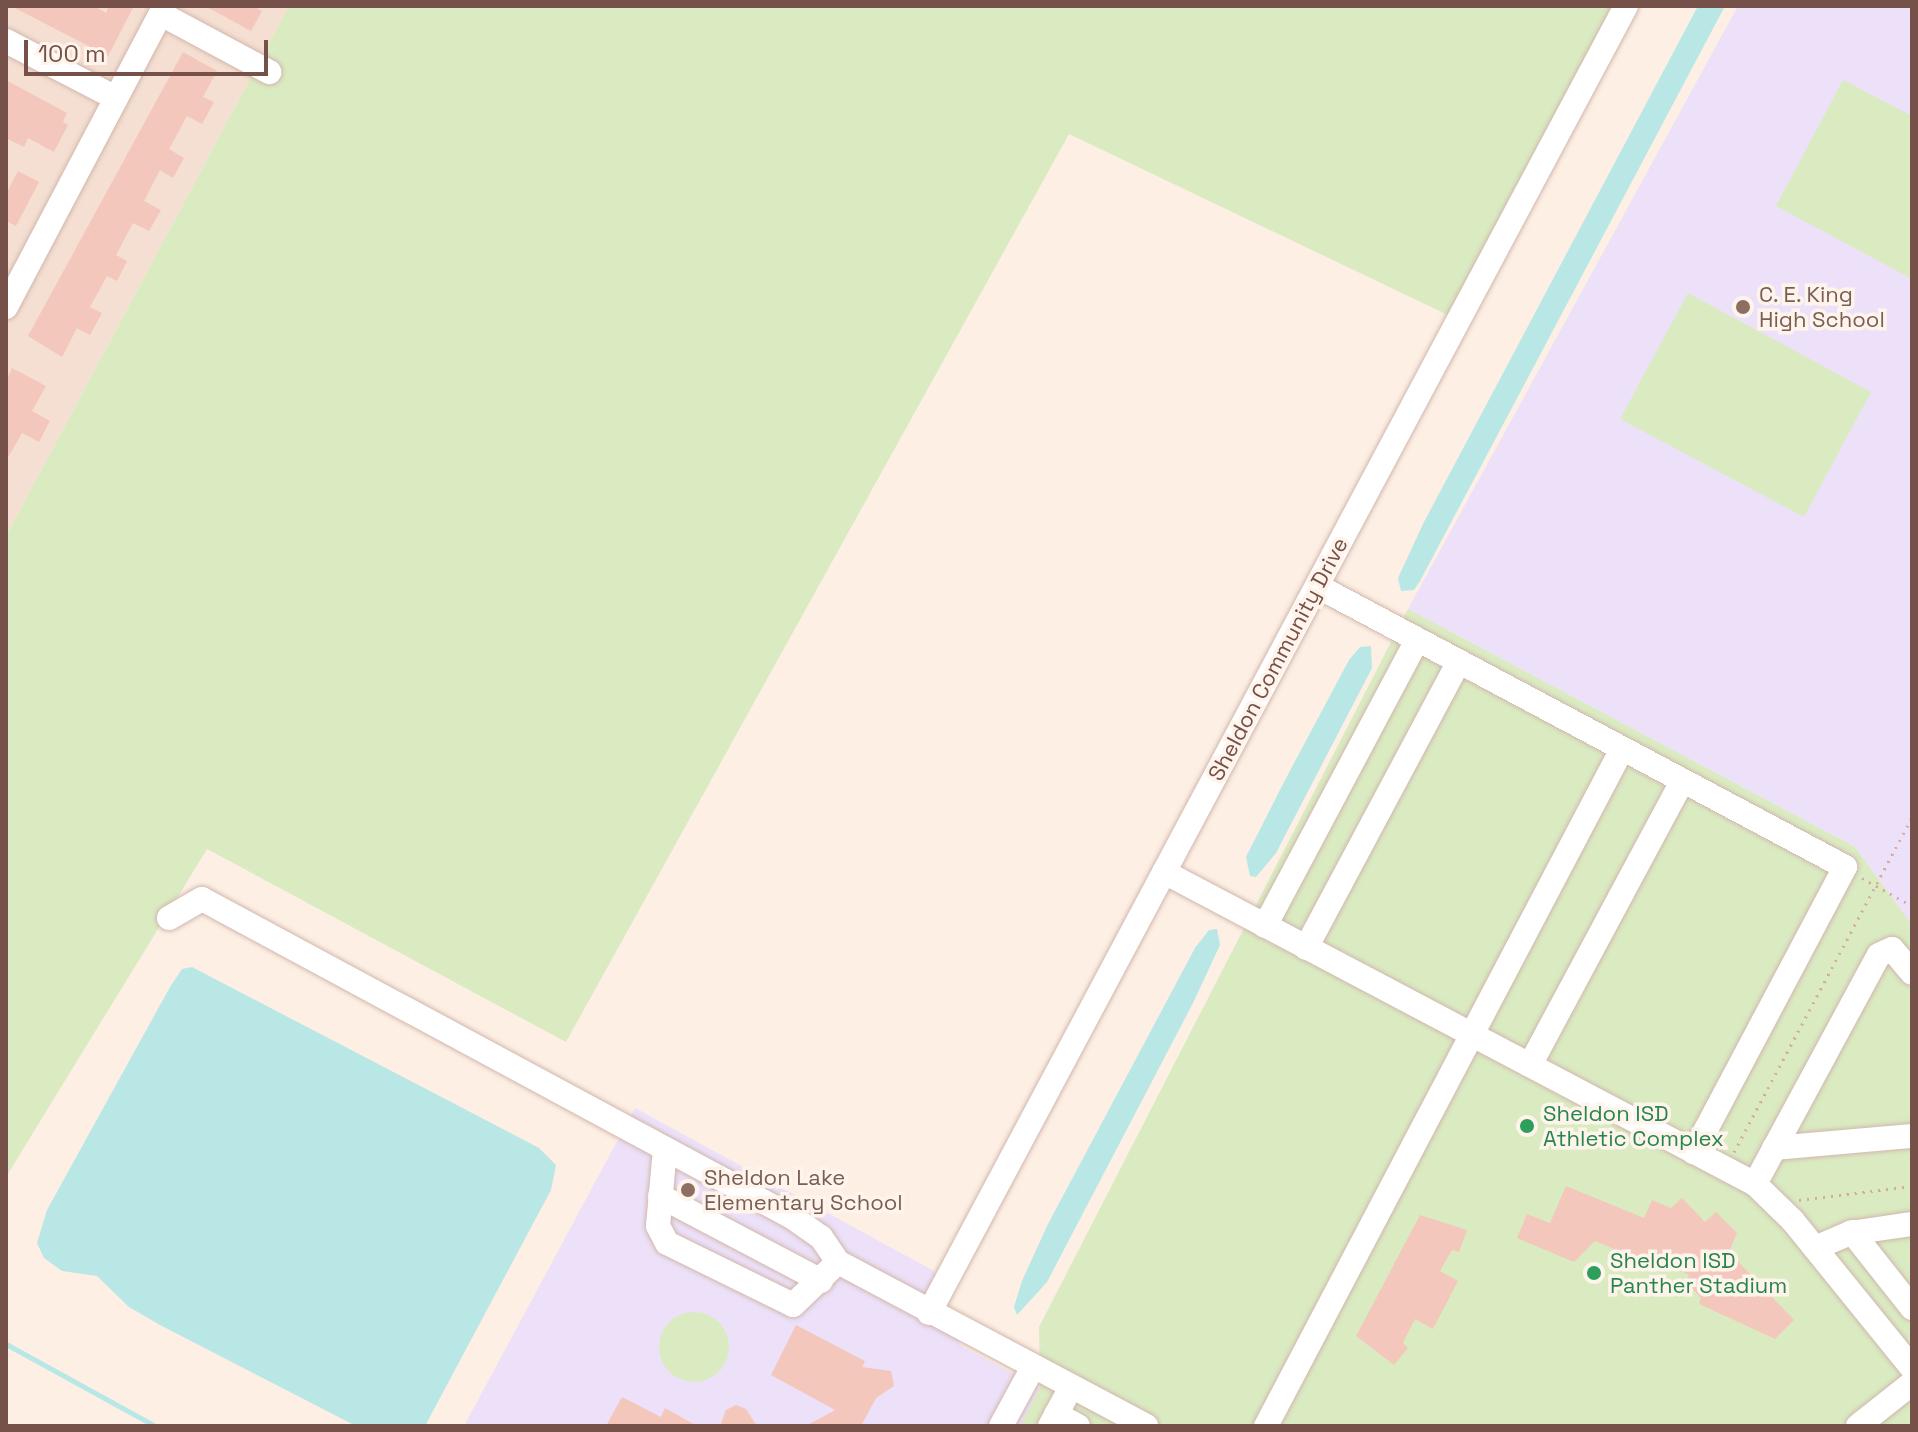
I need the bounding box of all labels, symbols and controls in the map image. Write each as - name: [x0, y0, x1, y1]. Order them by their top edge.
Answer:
- scale bar: [28, 24, 272, 74]
- text: 100 m: [38, 38, 106, 69]
- place label: C. E. King High School: [1759, 281, 1885, 332]
- marker: C. E. King High School: [1734, 298, 1752, 316]
- street label: Sheldon Community Drive: [1203, 533, 1353, 785]
- place label: Sheldon ISD Athletic Complex: [1543, 1100, 1724, 1152]
- marker: Sheldon ISD Athletic Complex: [1518, 1117, 1536, 1135]
- place label: Sheldon Lake Elementary School: [704, 1164, 903, 1216]
- marker: Sheldon Lake Elementary School: [679, 1181, 697, 1199]
- place label: Sheldon ISD Panther Stadium: [1610, 1247, 1787, 1298]
- marker: Sheldon ISD Panther Stadium: [1585, 1264, 1603, 1282]

